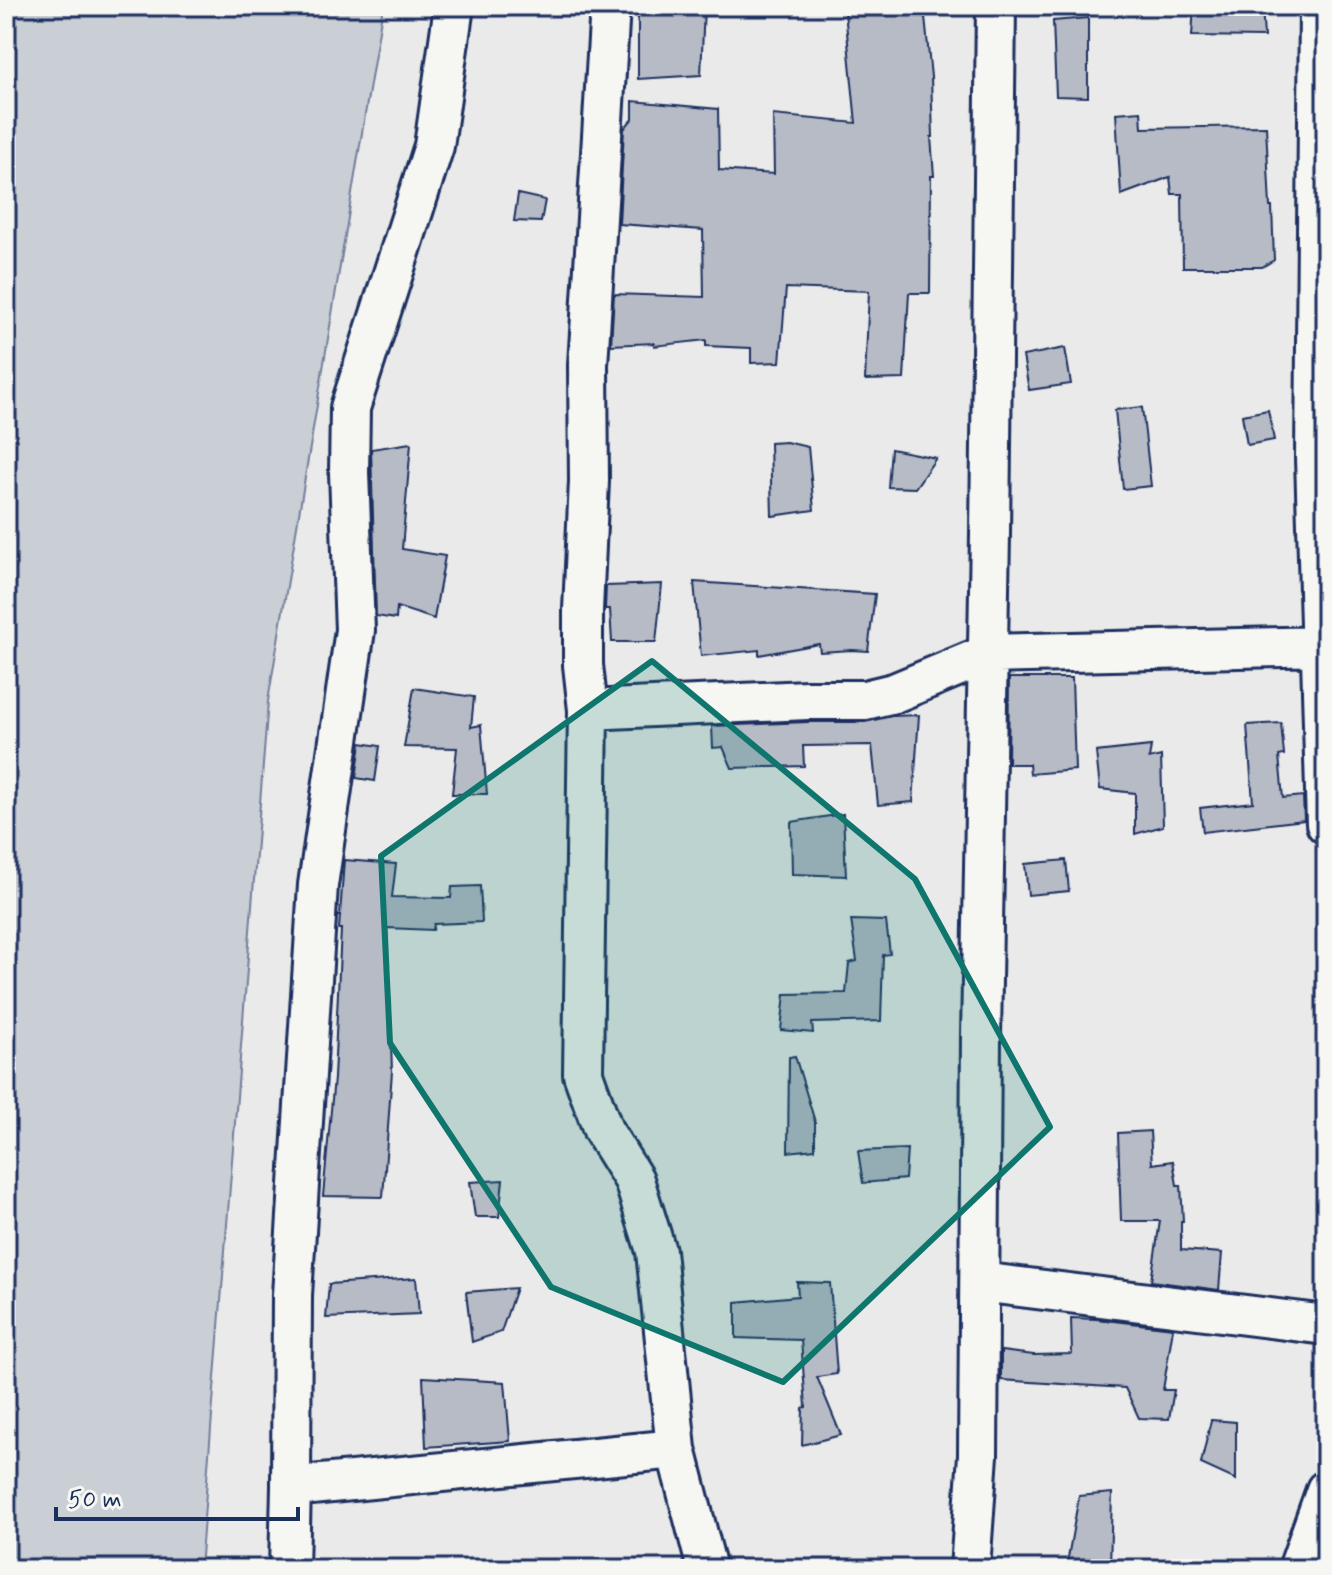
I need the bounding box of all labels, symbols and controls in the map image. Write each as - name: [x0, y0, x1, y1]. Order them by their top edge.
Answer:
- scale bar: [56, 1471, 298, 1521]
- text: 50 m: [68, 1485, 122, 1516]

